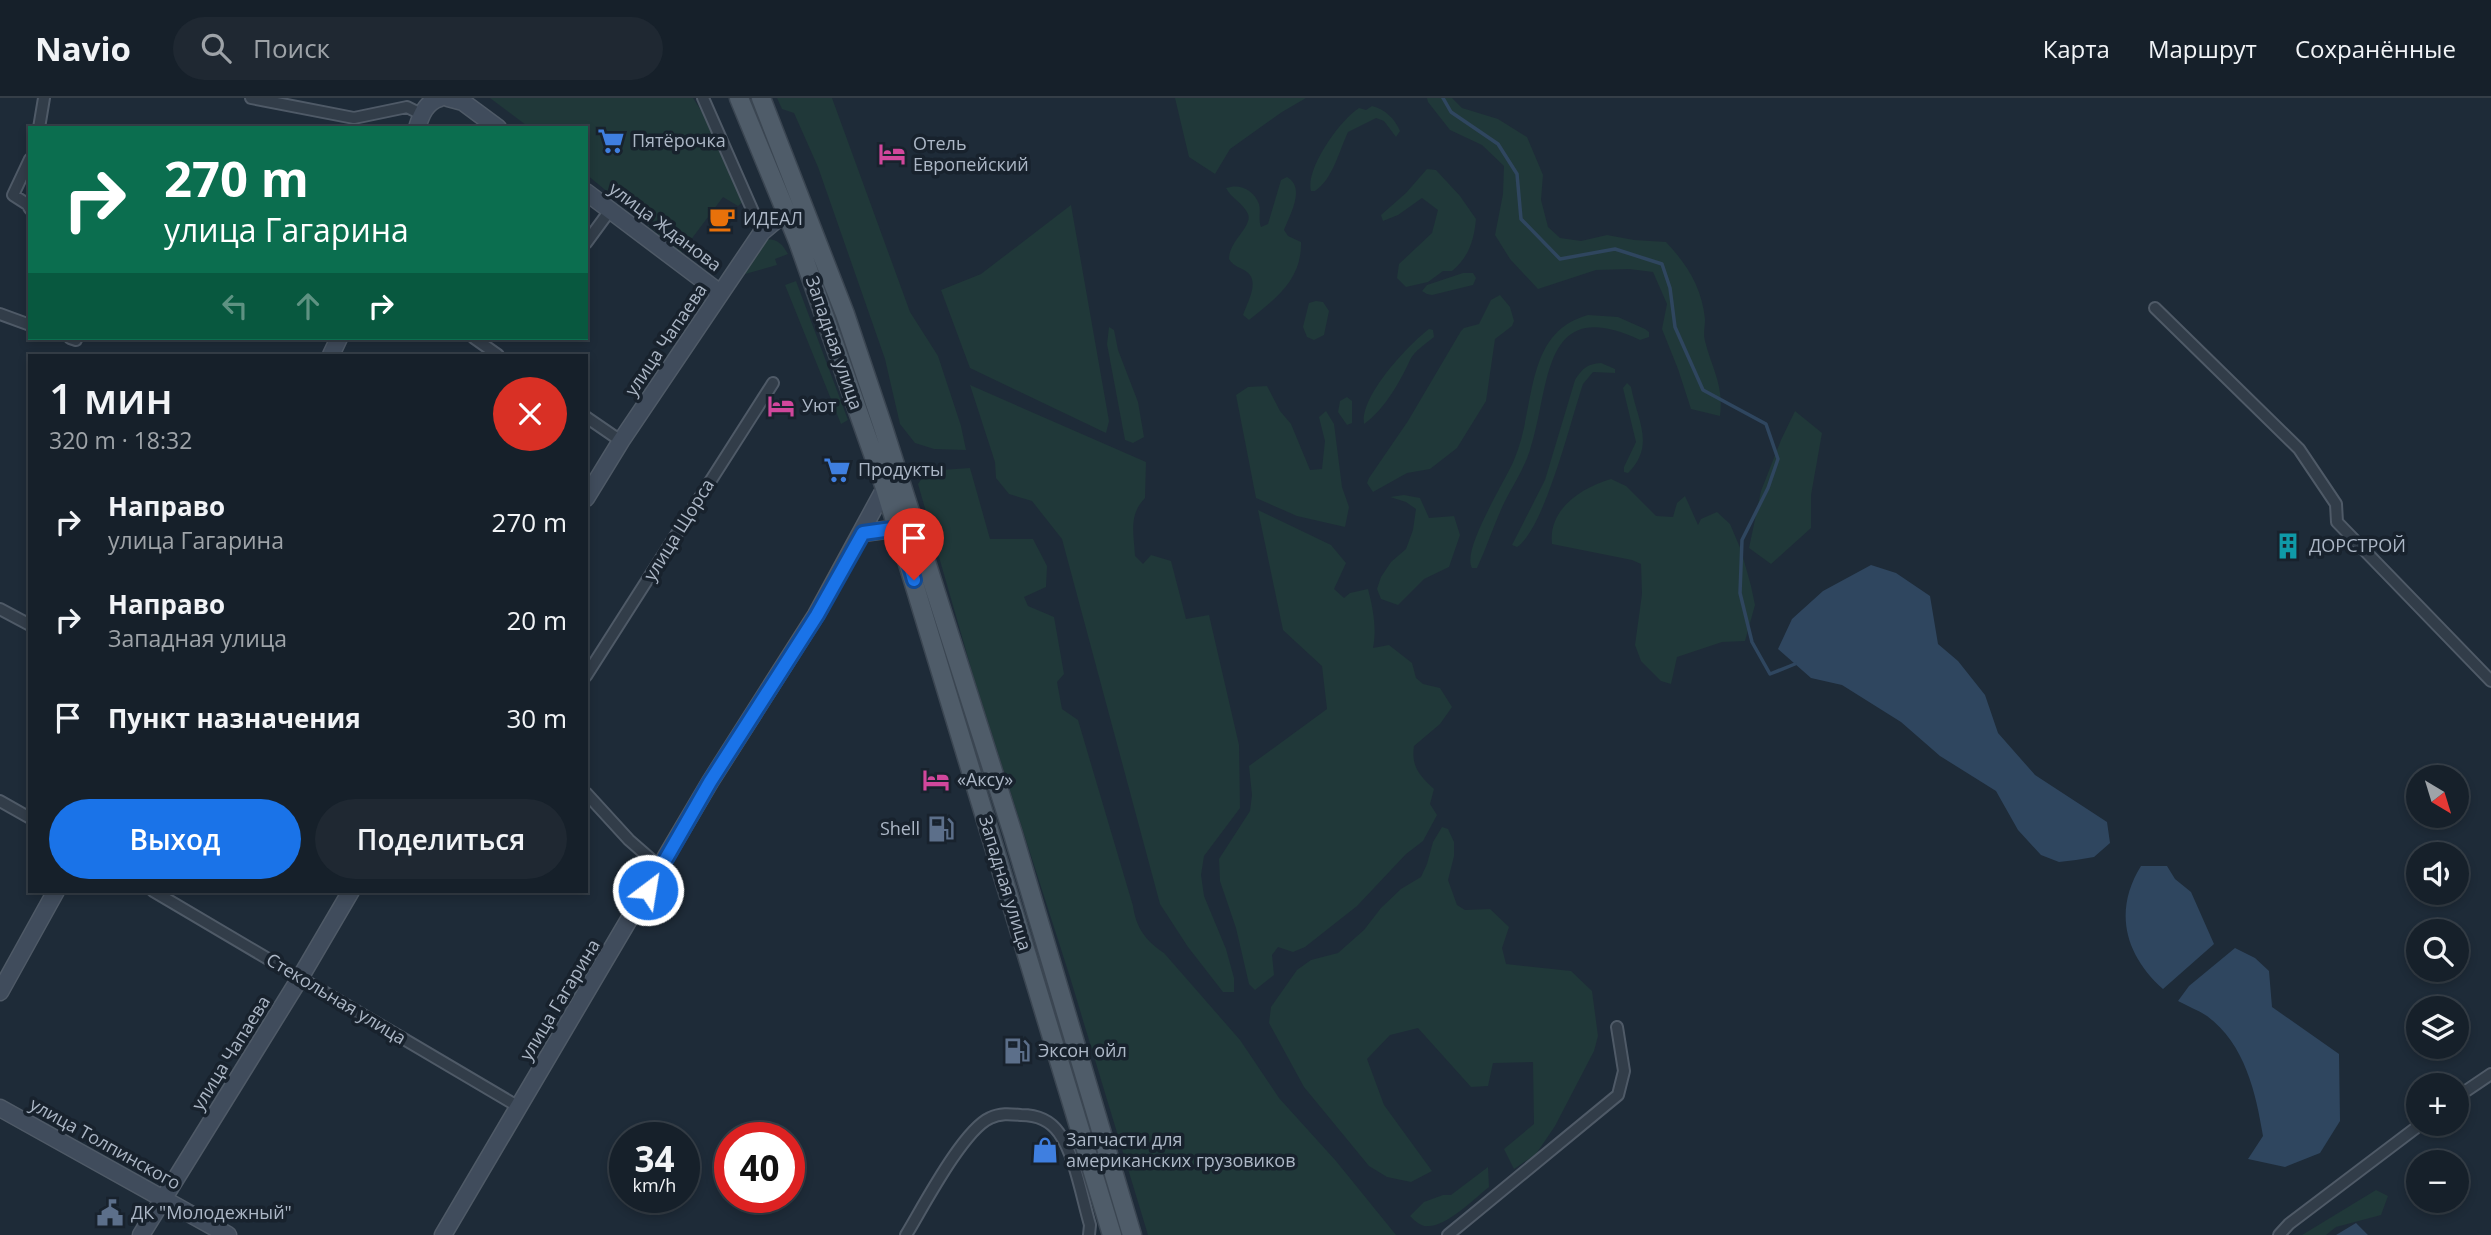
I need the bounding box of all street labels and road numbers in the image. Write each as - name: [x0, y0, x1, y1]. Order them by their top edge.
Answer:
- street label: улица Жданова: [605, 176, 727, 276]
- street label: Западная улица: [801, 273, 869, 413]
- street label: улица Чапаева: [619, 279, 712, 400]
- street label: улица Щорса: [637, 474, 719, 585]
- street label: Западная улица: [974, 812, 1038, 953]
- street label: улица Гагарина: [513, 934, 605, 1065]
- street label: Стекольная улица: [262, 947, 411, 1049]
- street label: улица Чапаева: [185, 991, 275, 1114]
- street label: улица Толпинского: [26, 1092, 185, 1195]

